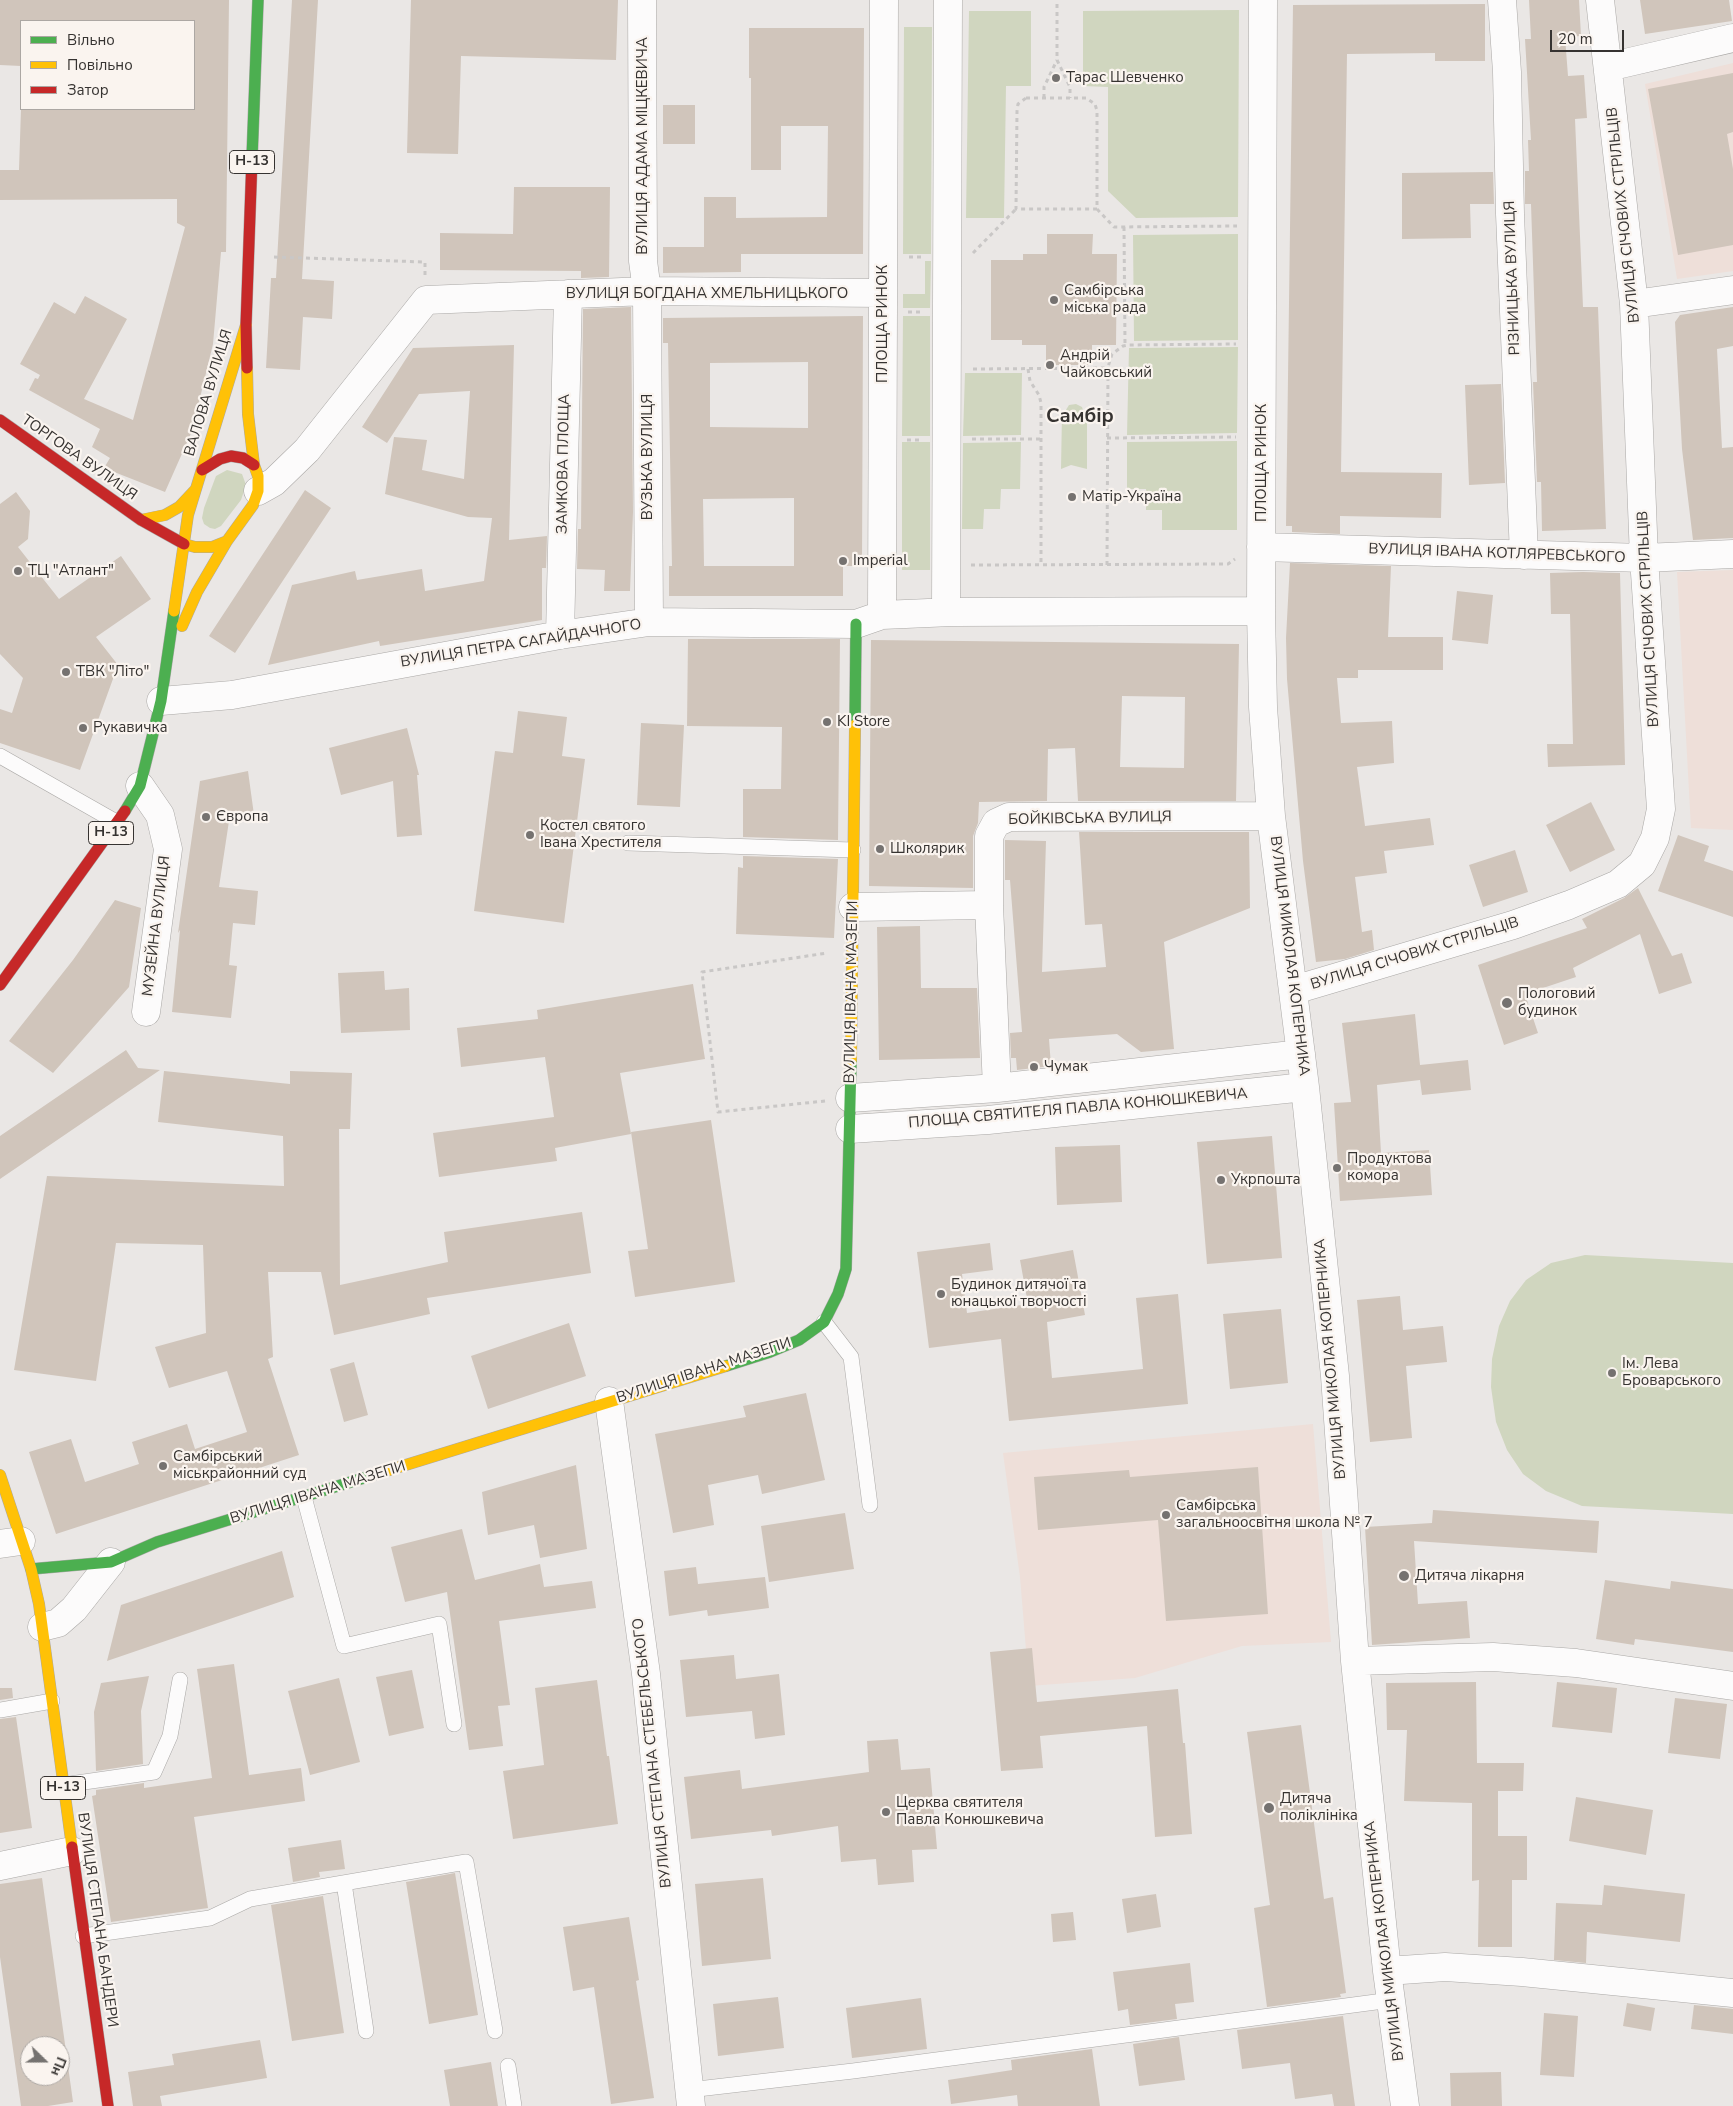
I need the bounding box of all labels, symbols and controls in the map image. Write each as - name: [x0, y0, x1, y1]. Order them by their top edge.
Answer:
- legend: [20, 20, 195, 110]
- scale bar: [1553, 20, 1627, 52]
- text: 20 m: [1558, 29, 1593, 49]
- text: Вільно: [67, 30, 115, 50]
- street label: ВУЛИЦЯ АДАМА МІЦКЕВИЧА: [634, 37, 652, 255]
- text: Повільно: [67, 55, 133, 75]
- place label: Тарас Шевченко: [1066, 69, 1184, 87]
- marker: Тарас Шевченко: [1050, 72, 1062, 84]
- text: Затор: [67, 80, 109, 100]
- street label: ВУЛИЦЯ СІЧОВИХ СТРІЛЬЦІВ: [1604, 106, 1644, 324]
- road number: Н-13: [230, 150, 274, 173]
- street label: РІЗНИЦЬКА ВУЛИЦЯ: [1501, 200, 1525, 356]
- street label: ПЛОЩА РИНОК: [874, 265, 892, 383]
- place label: Самбірська міська рада: [1064, 282, 1146, 317]
- street label: ВУЛИЦЯ БОГДАНА ХМЕЛЬНИЦЬКОГО: [566, 285, 848, 303]
- marker: Самбірська міська рада: [1048, 294, 1060, 306]
- street label: ВАЛОВА ВУЛИЦЯ: [181, 327, 237, 459]
- place label: Андрій Чайковський: [1060, 347, 1152, 382]
- marker: Андрій Чайковський: [1044, 359, 1056, 371]
- street label: ЗАМКОВА ПЛОЩА: [554, 394, 574, 534]
- street label: ВУЗЬКА ВУЛИЦЯ: [639, 394, 657, 520]
- street label: ПЛОЩА РИНОК: [1253, 404, 1271, 522]
- district label: Самбір: [1046, 405, 1114, 429]
- street label: ТОРГОВА ВУЛИЦЯ: [18, 411, 140, 505]
- place label: Матір-Україна: [1082, 488, 1181, 506]
- marker: Матір-Україна: [1066, 491, 1078, 503]
- street label: ВУЛИЦЯ СІЧОВИХ СТРІЛЬЦІВ: [1634, 510, 1664, 728]
- street label: ВУЛИЦЯ ІВАНА КОТЛЯРЕВСЬКОГО: [1368, 541, 1626, 567]
- place label: Imperial: [853, 552, 908, 570]
- marker: Imperial: [837, 555, 849, 567]
- place label: ТЦ "Атлант": [28, 562, 114, 580]
- marker: ТЦ "Атлант": [12, 565, 24, 577]
- street label: ВУЛИЦЯ ПЕТРА САГАЙДАЧНОГО: [399, 616, 643, 672]
- place label: ТВК "Літо": [76, 663, 149, 681]
- marker: ТВК "Літо": [60, 666, 72, 678]
- place label: KI Store: [837, 713, 890, 731]
- marker: KI Store: [821, 716, 833, 728]
- place label: Рукавичка: [93, 719, 168, 737]
- marker: Рукавичка: [77, 722, 89, 734]
- place label: Європа: [216, 808, 269, 826]
- street label: БОЙКІВСЬКА ВУЛИЦЯ: [1008, 809, 1172, 829]
- marker: Європа: [200, 811, 212, 823]
- place label: Костел святого Івана Хрестителя: [540, 817, 662, 852]
- road number: Н-13: [88, 821, 134, 844]
- marker: Костел святого Івана Хрестителя: [524, 829, 536, 841]
- street label: ВУЛИЦЯ МИКОЛАЯ КОПЕРНИКА: [1265, 835, 1313, 1077]
- place label: Школярик: [890, 840, 964, 858]
- marker: Школярик: [874, 843, 886, 855]
- street label: МУЗЕЙНА ВУЛИЦЯ: [139, 855, 175, 997]
- street label: ВУЛИЦЯ ІВАНА МАЗЕПИ: [841, 900, 863, 1084]
- street label: ВУЛИЦЯ СІЧОВИХ СТРІЛЬЦІВ: [1309, 914, 1521, 994]
- place label: Пологовий будинок: [1518, 985, 1596, 1020]
- marker: Пологовий будинок: [1500, 996, 1514, 1010]
- place label: Чумак: [1044, 1058, 1088, 1076]
- marker: Чумак: [1028, 1061, 1040, 1073]
- street label: ПЛОЩА СВЯТИТЕЛЯ ПАВЛА КОНЮШКЕВИЧА: [908, 1085, 1248, 1133]
- place label: Продуктова комора: [1347, 1150, 1432, 1185]
- marker: Продуктова комора: [1331, 1162, 1343, 1174]
- place label: Укрпошта: [1231, 1171, 1301, 1189]
- marker: Укрпошта: [1215, 1174, 1227, 1186]
- street label: ВУЛИЦЯ МИКОЛАЯ КОПЕРНИКА: [1312, 1238, 1350, 1480]
- place label: Будинок дитячої та юнацької творчості: [951, 1276, 1087, 1311]
- marker: Будинок дитячої та юнацької творчості: [935, 1288, 947, 1300]
- street label: ВУЛИЦЯ ІВАНА МАЗЕПИ: [614, 1334, 794, 1408]
- place label: Ім. Лева Броварського: [1622, 1355, 1721, 1390]
- marker: Ім. Лева Броварського: [1606, 1367, 1618, 1379]
- place label: Самбірський міськрайонний суд: [173, 1448, 306, 1483]
- street label: ВУЛИЦЯ ІВАНА МАЗЕПИ: [228, 1458, 408, 1528]
- marker: Самбірський міськрайонний суд: [157, 1460, 169, 1472]
- place label: Самбірська загальноосвітня школа № 7: [1176, 1497, 1373, 1532]
- marker: Самбірська загальноосвітня школа № 7: [1160, 1509, 1172, 1521]
- place label: Дитяча лікарня: [1415, 1567, 1524, 1585]
- marker: Дитяча лікарня: [1397, 1569, 1411, 1583]
- street label: ВУЛИЦЯ СТЕПАНА СТЕБЕЛЬСЬКОГО: [630, 1617, 676, 1889]
- road number: Н-13: [40, 1776, 86, 1800]
- place label: Дитяча поліклініка: [1280, 1790, 1358, 1825]
- place label: Церква святителя Павла Конюшкевича: [896, 1794, 1044, 1829]
- marker: Дитяча поліклініка: [1262, 1801, 1276, 1815]
- marker: Церква святителя Павла Конюшкевича: [880, 1806, 892, 1818]
- street label: ВУЛИЦЯ СТЕПАНА БАНДЕРИ: [73, 1811, 121, 2029]
- street label: ВУЛИЦЯ МИКОЛАЯ КОПЕРНИКА: [1361, 1820, 1409, 2062]
- north arrow: [20, 2036, 70, 2086]
- text: Пн: [46, 2054, 71, 2079]

